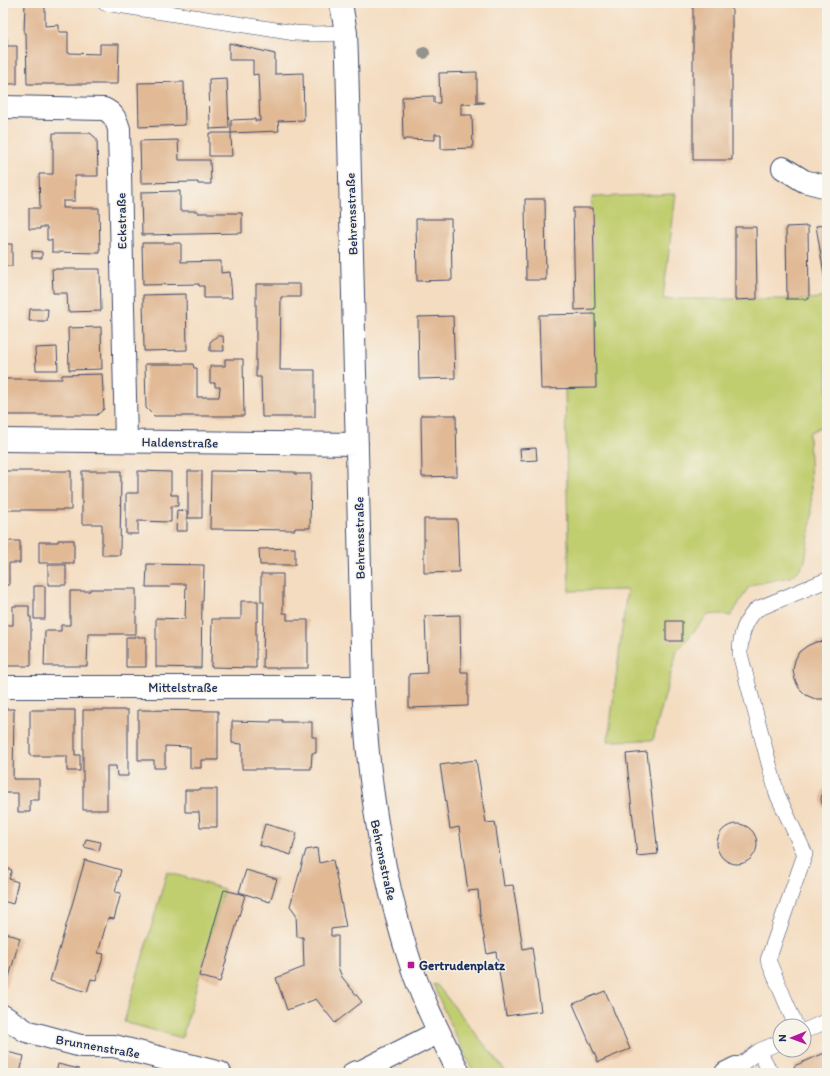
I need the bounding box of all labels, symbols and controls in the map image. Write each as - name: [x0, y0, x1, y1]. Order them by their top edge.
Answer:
- street label: Behrensstraße: [343, 172, 360, 256]
- street label: Eckstraße: [114, 193, 129, 249]
- street label: Haldenstraße: [142, 434, 218, 451]
- street label: Behrensstraße: [351, 497, 368, 579]
- street label: Mittelstraße: [148, 680, 218, 695]
- street label: Behrensstraße: [368, 818, 399, 902]
- place label: Gertrudenplatz: [419, 958, 506, 974]
- marker: Gertrudenplatz: [406, 960, 416, 970]
- north arrow: [772, 1018, 812, 1058]
- street label: Brunnenstraße: [55, 1032, 141, 1061]
- text: N: [776, 1034, 789, 1042]

